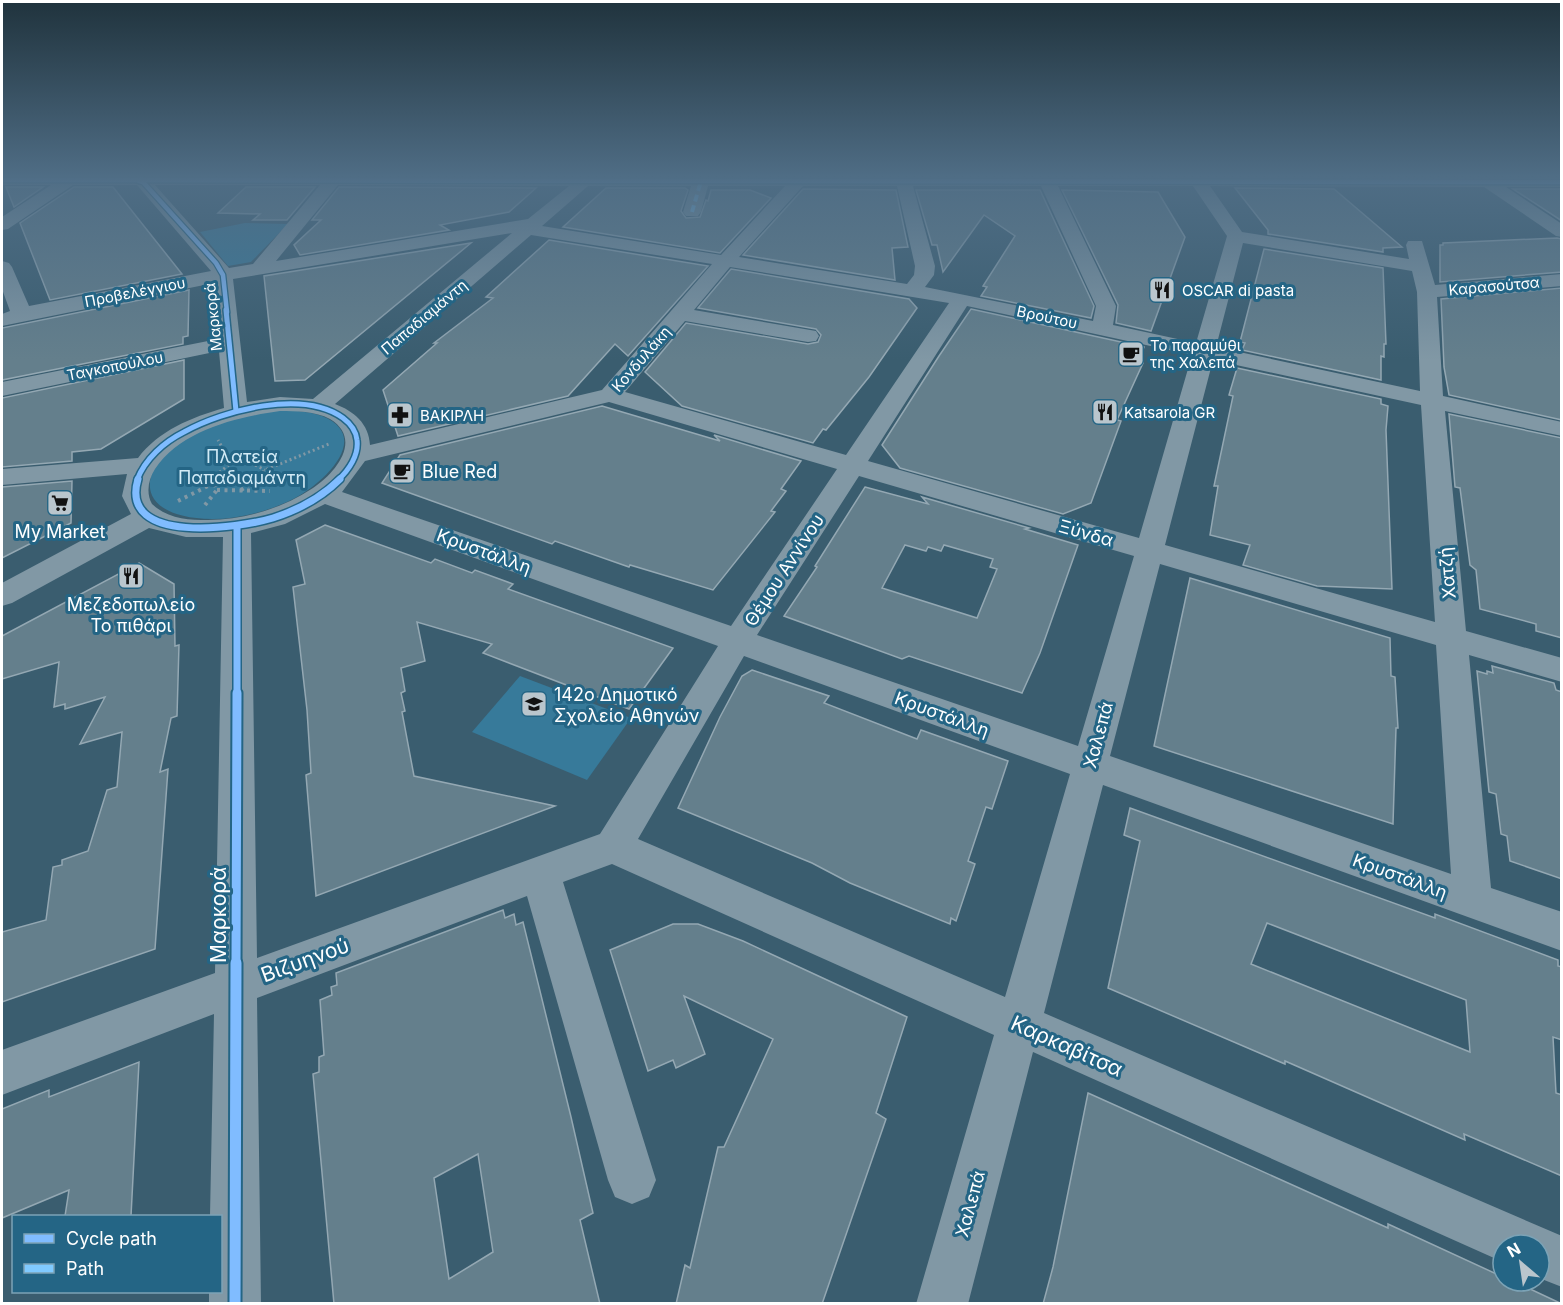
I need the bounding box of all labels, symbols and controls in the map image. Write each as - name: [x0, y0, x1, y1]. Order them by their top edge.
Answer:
- street label: Προβελέγγιου: [83, 273, 187, 311]
- street label: Καρασούτσα: [1448, 273, 1540, 299]
- street label: Παπαδιαμάντη: [377, 275, 471, 359]
- restaurant icon: OSCAR di pasta: [1147, 275, 1177, 305]
- place label: OSCAR di pasta: [1182, 281, 1294, 300]
- street label: Μαρκορά: [200, 282, 226, 352]
- street label: Βρούτου: [1015, 301, 1079, 333]
- street label: Κονδυλάκη: [607, 322, 675, 396]
- place label: Το παραμύθι της Χαλεπά: [1150, 336, 1241, 372]
- cafe icon: Το παραμύθι της Χαλεπά: [1116, 339, 1146, 369]
- street label: Ταγκοπούλου: [65, 347, 165, 385]
- restaurant icon: Katsarola GR: [1090, 397, 1120, 427]
- pharmacy icon: ΒΑΚΙΡΛΗ: [385, 400, 415, 430]
- place label: Katsarola GR: [1124, 403, 1215, 422]
- place label: ΒΑΚΙΡΛΗ: [420, 406, 484, 425]
- park label: Πλατεία Παπαδιαμάντη: [178, 446, 306, 488]
- cafe icon: Blue Red: [387, 456, 417, 486]
- place label: Blue Red: [422, 461, 497, 482]
- supermarket icon: My Market: [45, 488, 75, 518]
- street label: Θέμου Αννίνου: [740, 510, 828, 630]
- street label: Ξύνδα: [1056, 515, 1116, 551]
- place label: My Market: [15, 521, 106, 542]
- street label: Κρυστάλλη: [434, 524, 534, 578]
- street label: Χατζή: [1434, 546, 1460, 600]
- restaurant icon: Μεζεδοπωλείο Το πιθάρι: [116, 561, 146, 591]
- place label: Μεζεδοπωλείο Το πιθάρι: [67, 594, 195, 636]
- place label: 142ο Δημοτικό Σχολείο Αθηνών: [554, 684, 700, 726]
- street label: Κρυστάλλη: [892, 687, 992, 741]
- school or university icon: 142ο Δημοτικό Σχολείο Αθηνών: [519, 689, 549, 719]
- street label: Χαλεπά: [1079, 700, 1117, 770]
- street label: Κρυστάλλη: [1350, 849, 1450, 903]
- street label: Μαρκορά: [206, 867, 231, 963]
- street label: Βιζυηνού: [258, 933, 352, 987]
- street label: Καρκαβίτσα: [1007, 1010, 1127, 1082]
- street label: Χαλεπά: [951, 1169, 989, 1239]
- legend: [12, 1215, 222, 1293]
- text: Cycle path: [66, 1228, 157, 1249]
- north arrow: [1491, 1233, 1551, 1293]
- text: N: [1504, 1238, 1524, 1262]
- text: Path: [66, 1258, 104, 1279]

